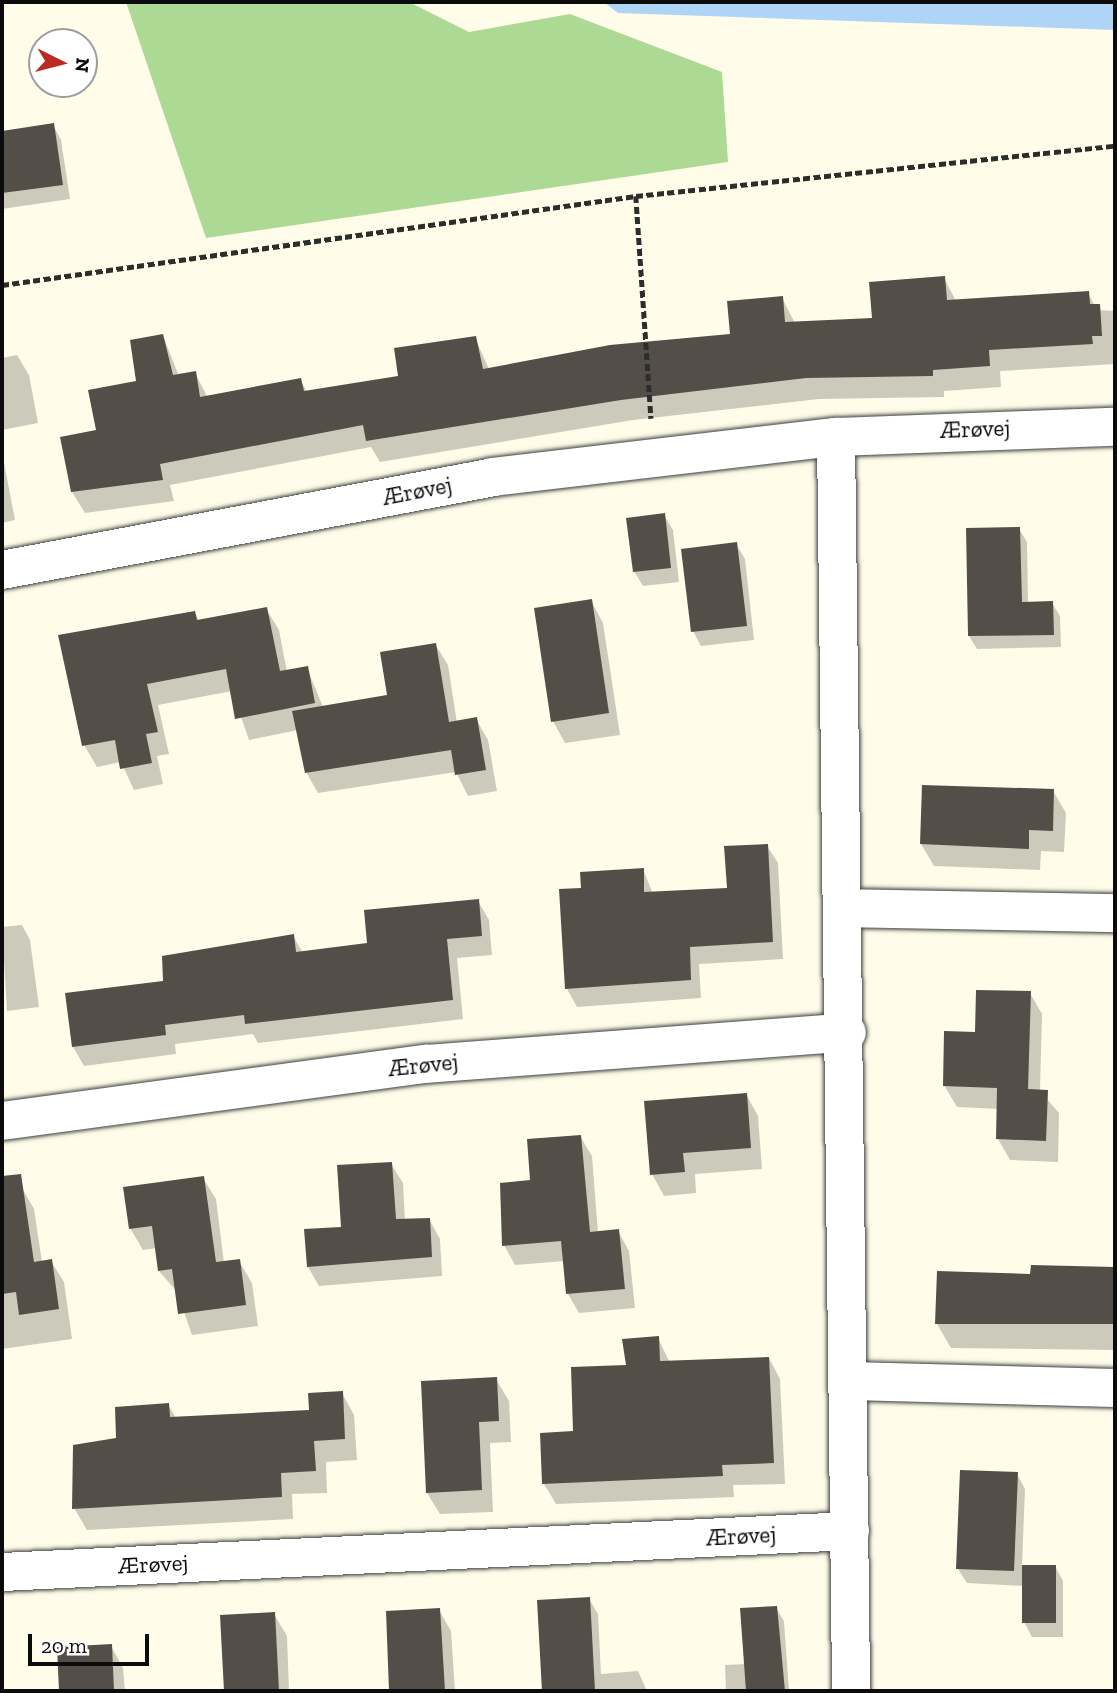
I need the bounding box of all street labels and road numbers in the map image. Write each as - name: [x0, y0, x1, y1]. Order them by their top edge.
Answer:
- street label: Ærøvej: [939, 414, 1011, 444]
- street label: Ærøvej: [380, 471, 454, 511]
- street label: Ærøvej: [387, 1048, 459, 1082]
- street label: Ærøvej: [705, 1520, 777, 1552]
- street label: Ærøvej: [117, 1548, 189, 1580]

